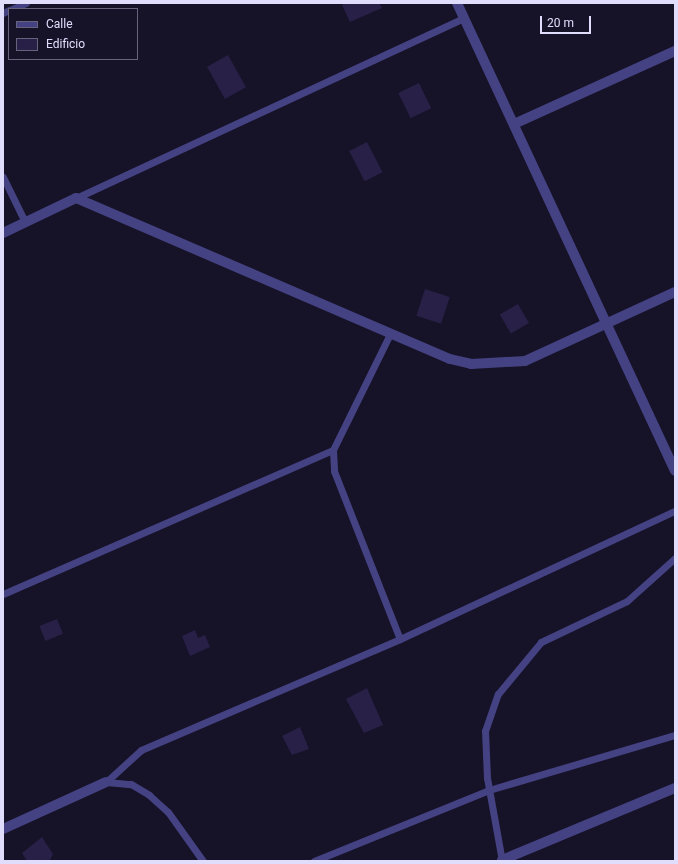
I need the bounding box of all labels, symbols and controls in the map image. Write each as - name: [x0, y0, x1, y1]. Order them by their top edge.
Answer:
- legend: [8, 8, 138, 60]
- scale bar: [542, 8, 593, 34]
- text: 20 m: [547, 16, 574, 30]
- text: Calle: [46, 17, 73, 31]
- text: Edificio: [46, 37, 85, 51]

